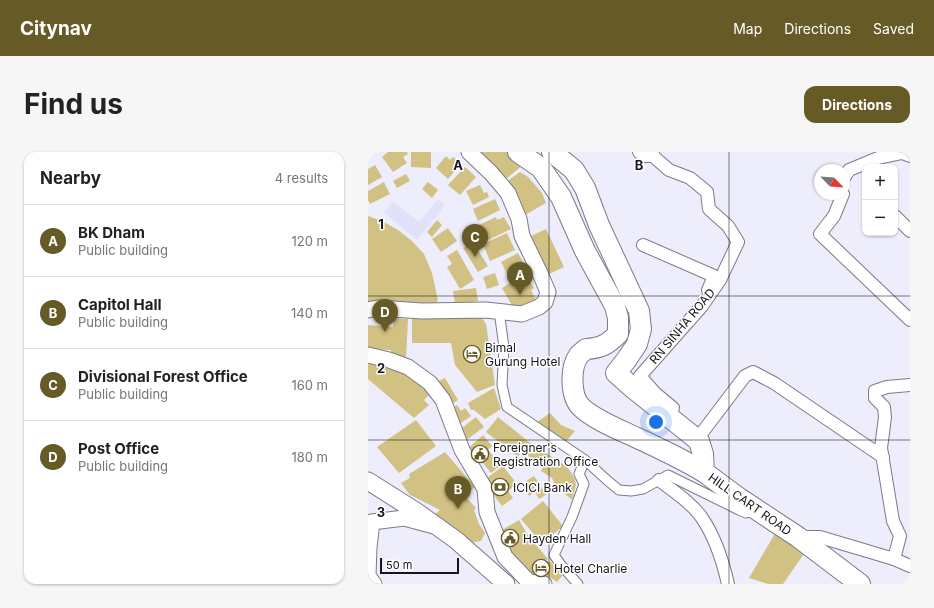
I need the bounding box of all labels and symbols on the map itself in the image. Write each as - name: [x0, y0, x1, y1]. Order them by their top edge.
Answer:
- text: A: [453, 157, 463, 173]
- text: B: [635, 157, 644, 173]
- north arrow: [814, 164, 850, 200]
- text: 1: [378, 216, 384, 232]
- pin: C: [462, 224, 488, 257]
- pin: A: [507, 262, 533, 295]
- street label: RN SINHA ROAD: [646, 285, 718, 367]
- pin: D: [372, 299, 398, 332]
- place label: Bimal Gurung Hotel: [485, 340, 560, 369]
- hotel icon: Bimal Gurung Hotel: [462, 344, 482, 364]
- text: 2: [377, 360, 385, 376]
- your location: [646, 412, 666, 432]
- place label: Foreigner's Registration Office: [493, 440, 598, 469]
- public building icon: Foreigner's Registration Office: [470, 444, 490, 464]
- street label: HILL CART ROAD: [705, 470, 795, 538]
- pin: B: [445, 476, 471, 509]
- bank icon: ICICI Bank: [490, 477, 510, 497]
- place label: ICICI Bank: [513, 480, 572, 495]
- text: 3: [377, 504, 385, 520]
- public building icon: Hayden Hall: [500, 528, 520, 548]
- place label: Hayden Hall: [523, 531, 591, 546]
- scale bar: [380, 556, 459, 575]
- hotel icon: Hotel Charlie: [531, 558, 551, 578]
- place label: Hotel Charlie: [554, 561, 627, 576]

